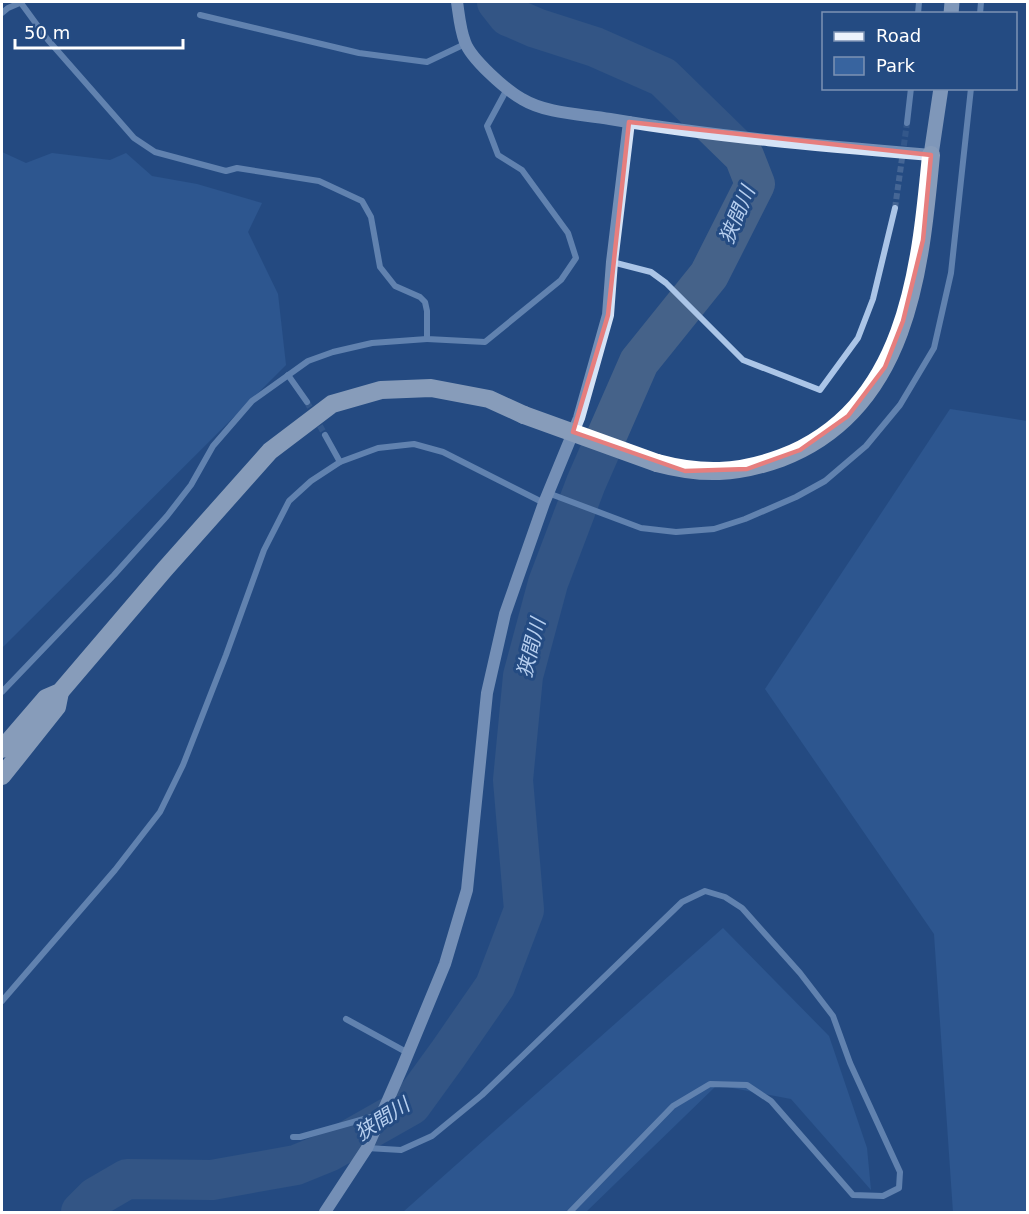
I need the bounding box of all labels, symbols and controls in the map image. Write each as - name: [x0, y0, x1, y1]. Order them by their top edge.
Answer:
- scale bar: [15, 12, 183, 50]
- legend: [822, 12, 1017, 90]
- text: 50 m: [24, 22, 70, 43]
- text: Road: [876, 25, 921, 46]
- text: Park: [876, 55, 915, 76]
- water label: 狭間川: [714, 181, 761, 247]
- water label: 狭間川: [512, 614, 550, 680]
- water label: 狭間川: [350, 1092, 415, 1145]

